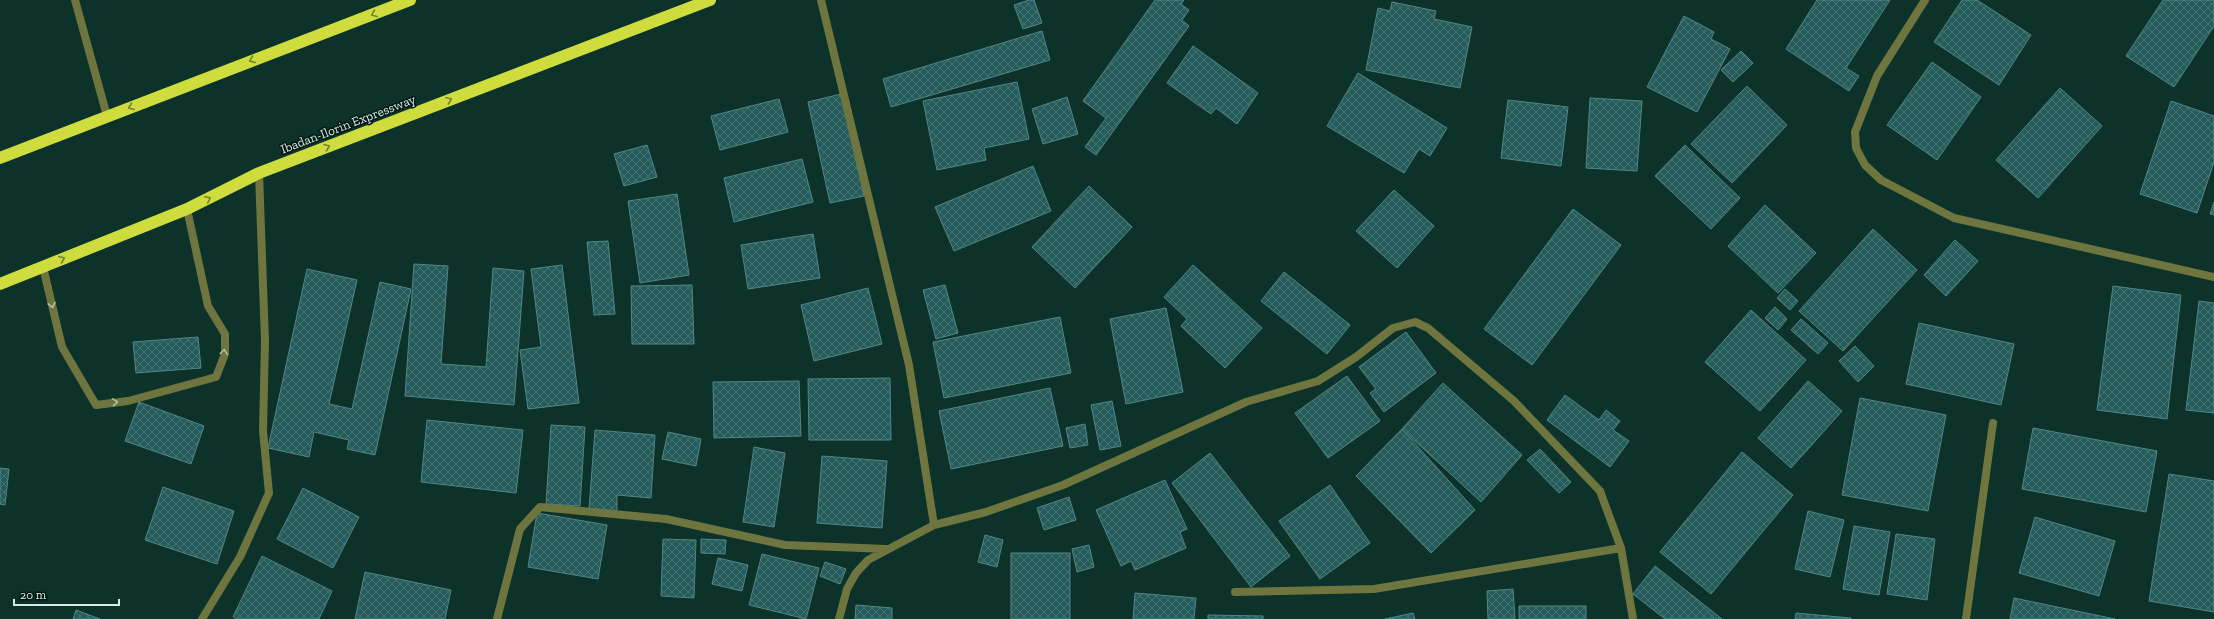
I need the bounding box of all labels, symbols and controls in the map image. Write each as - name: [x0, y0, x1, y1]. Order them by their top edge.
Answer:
- one-way arrow: [370, 9, 377, 17]
- one-way arrow: [249, 56, 256, 64]
- street label: Ibadan-Ilorin Expressway: [278, 91, 418, 157]
- one-way arrow: [445, 97, 452, 105]
- one-way arrow: [127, 102, 134, 110]
- one-way arrow: [324, 144, 331, 152]
- one-way arrow: [204, 196, 211, 204]
- one-way arrow: [58, 256, 66, 264]
- one-way arrow: [47, 301, 56, 308]
- one-way arrow: [219, 349, 228, 355]
- one-way arrow: [112, 399, 118, 407]
- scale bar: [14, 581, 119, 607]
- text: 20 m: [20, 588, 47, 602]

